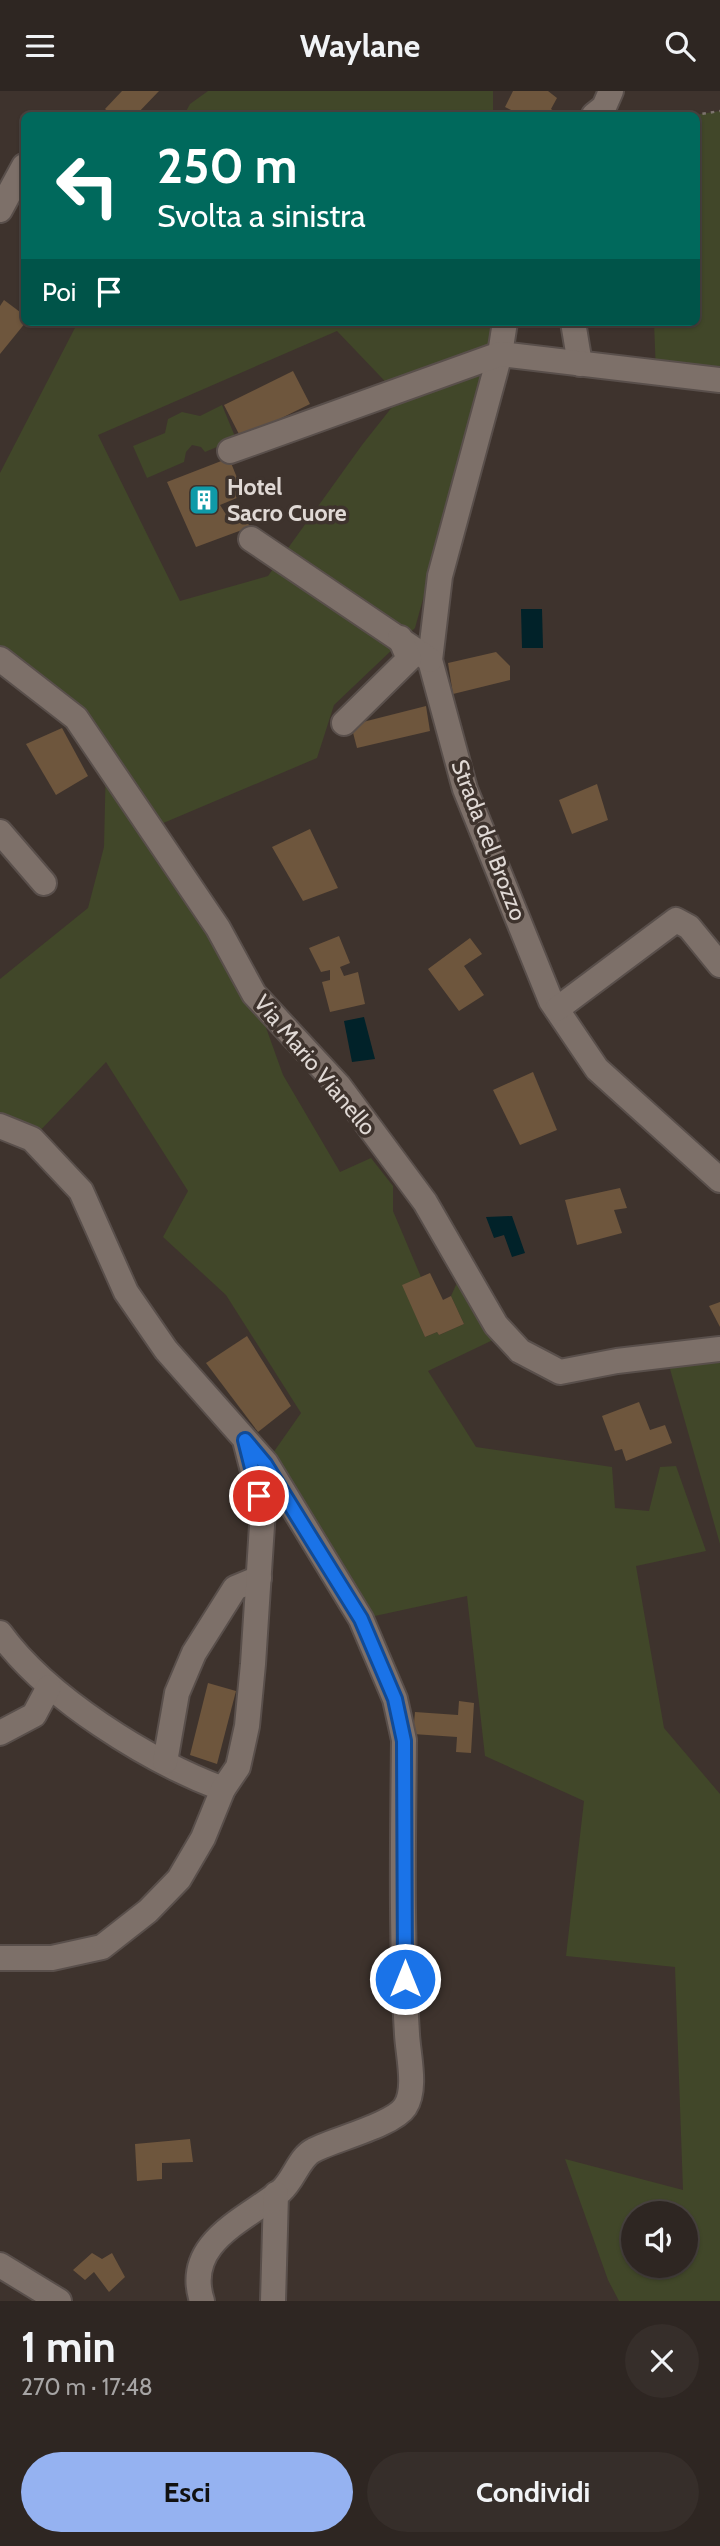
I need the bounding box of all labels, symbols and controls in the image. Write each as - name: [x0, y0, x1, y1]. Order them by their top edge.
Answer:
- text: Waylane: [300, 26, 420, 65]
- icon: menu: [21, 27, 59, 65]
- icon: search: [661, 27, 699, 65]
- text: 250 m: [157, 136, 297, 195]
- icon: left: [42, 140, 133, 231]
- text: Svolta a sinistra: [157, 196, 366, 235]
- icon: arrive: [90, 273, 128, 311]
- text: Poi: [42, 276, 76, 308]
- place label: Hotel Sacro Cuore: [227, 473, 347, 527]
- building icon: Hotel Sacro Cuore: [187, 483, 221, 517]
- street label: Strada del Brozzo: [445, 756, 533, 924]
- street label: Via Mario Vianello: [248, 989, 382, 1141]
- pin: [229, 1466, 289, 1526]
- icon: arrive: [240, 1477, 278, 1515]
- position arrow: [368, 1942, 442, 2016]
- map controls: [621, 2201, 698, 2278]
- button: sound: [621, 2201, 698, 2278]
- text: 1 min: [21, 2321, 116, 2373]
- button: close: [625, 2324, 699, 2398]
- text: 270 m · 17:48: [21, 2373, 153, 2401]
- button: Esci: [21, 2452, 353, 2532]
- button: Condividi: [367, 2452, 699, 2532]

